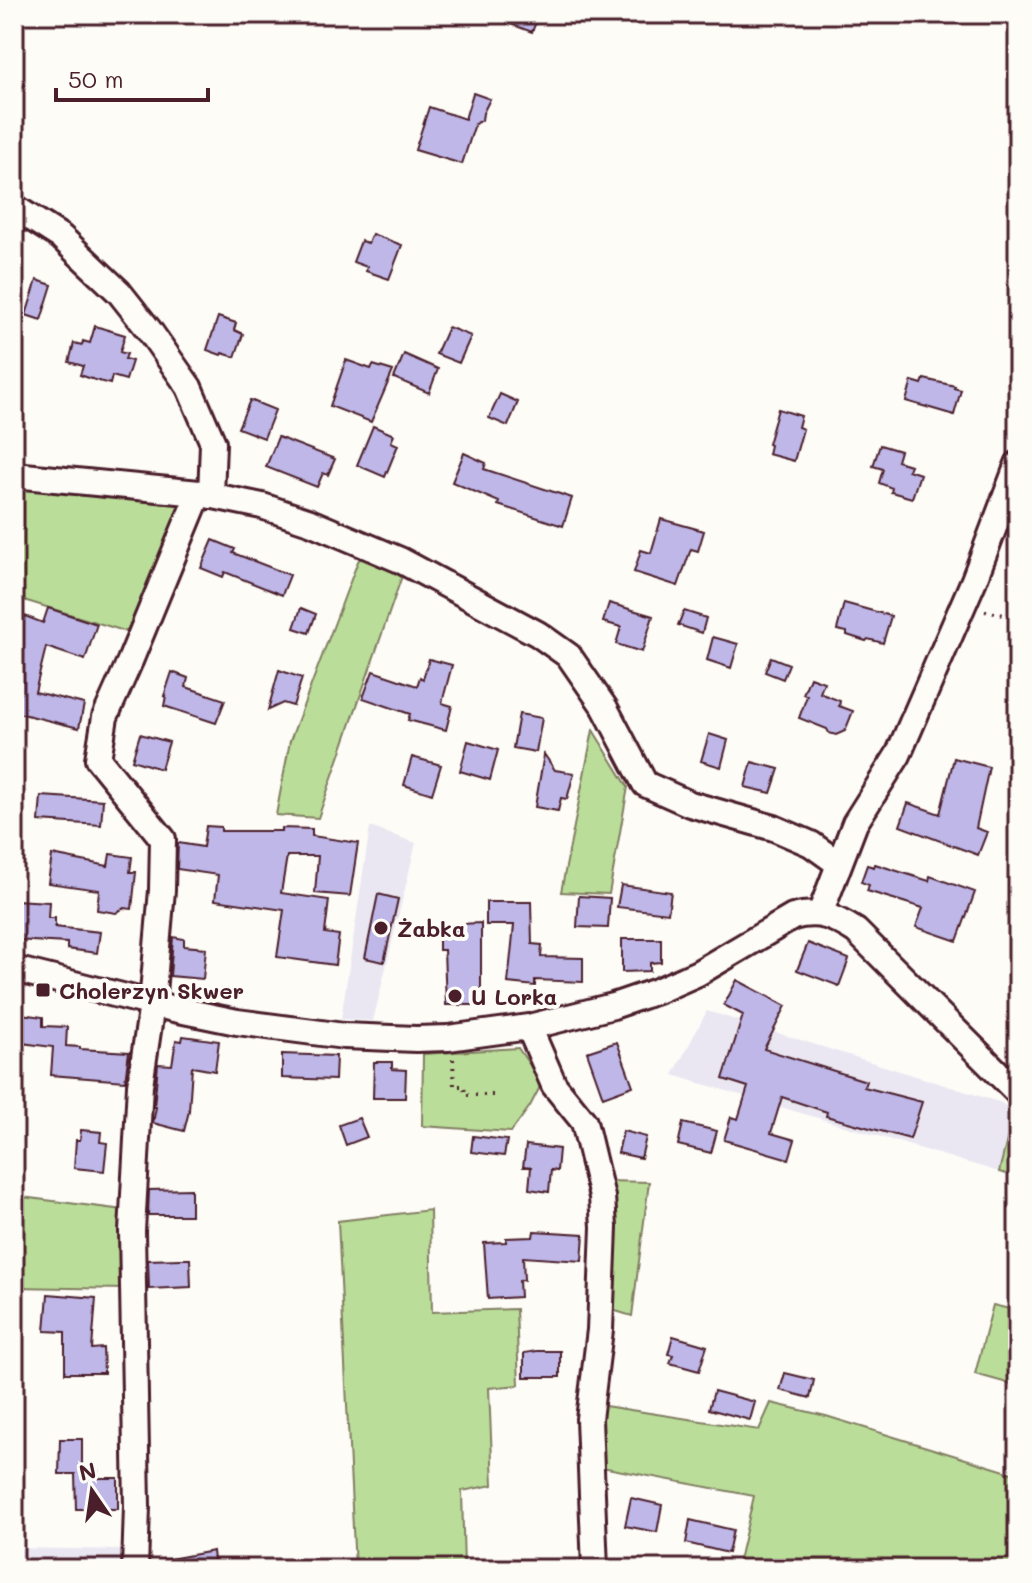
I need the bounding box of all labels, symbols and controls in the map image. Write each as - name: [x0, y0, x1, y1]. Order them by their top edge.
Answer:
- scale bar: [56, 52, 208, 102]
- text: 50 m: [68, 63, 124, 94]
- place label: Żabka: [397, 914, 466, 943]
- marker: Żabka: [372, 919, 390, 937]
- place label: Cholerzyn Skwer: [59, 976, 244, 1005]
- marker: Cholerzyn Skwer: [34, 981, 52, 999]
- place label: U Lorka: [471, 982, 557, 1011]
- marker: U Lorka: [446, 987, 464, 1005]
- north arrow: [52, 1451, 132, 1531]
- text: N: [76, 1455, 99, 1487]

